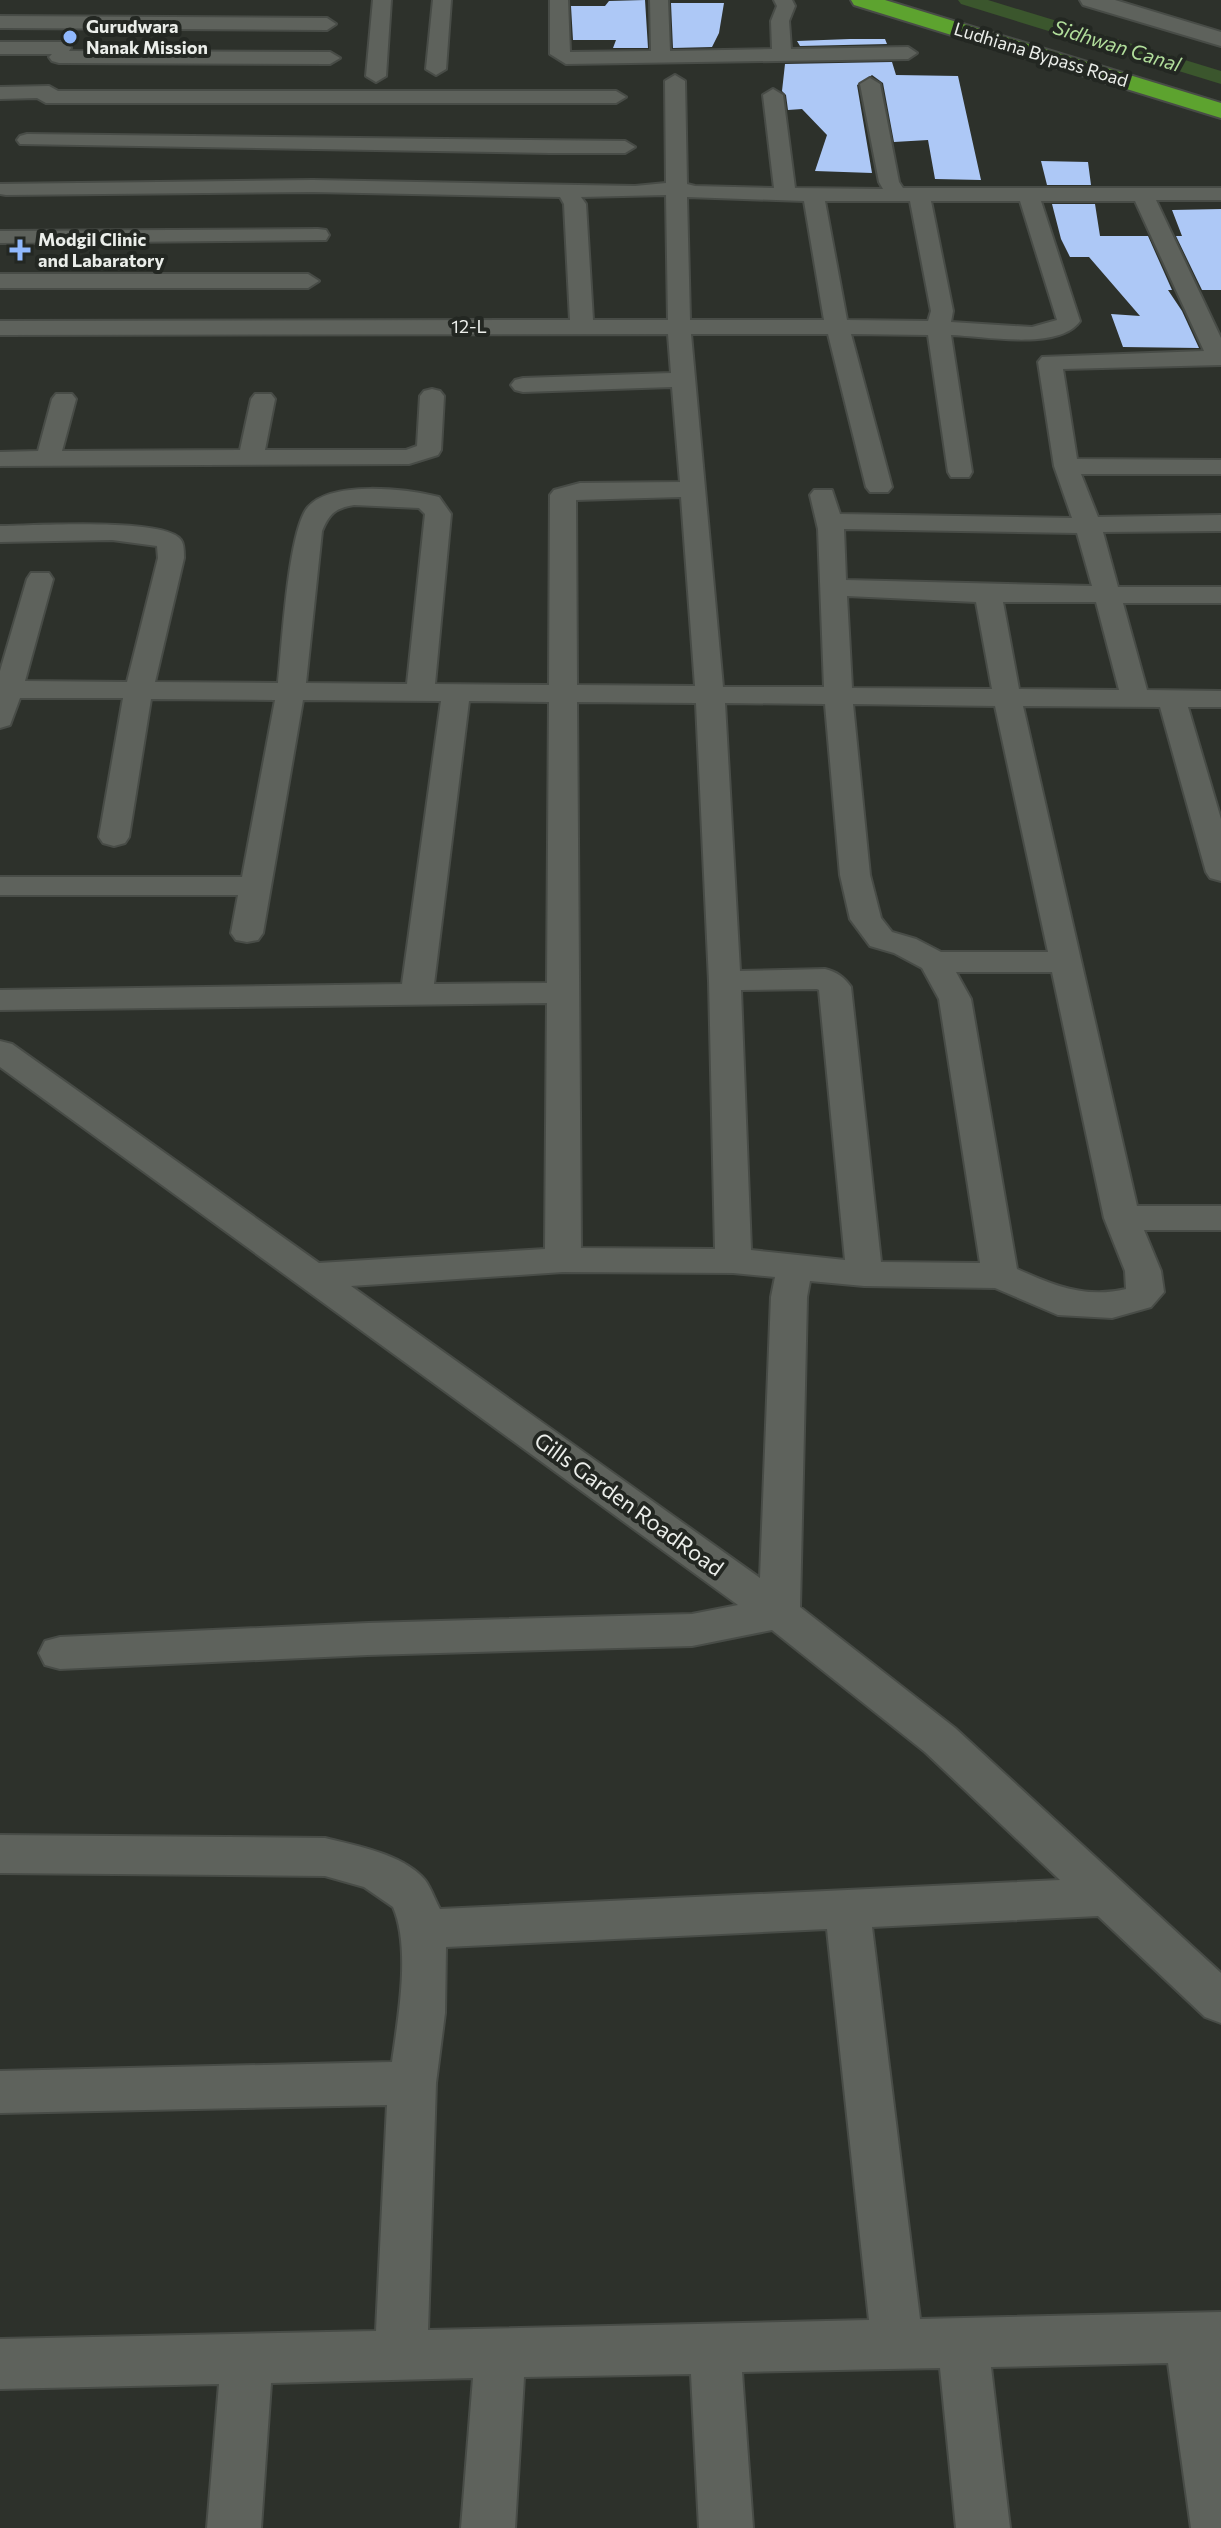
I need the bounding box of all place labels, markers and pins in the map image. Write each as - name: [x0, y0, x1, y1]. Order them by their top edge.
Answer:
- place label: Gurudwara Nanak Mission: [86, 15, 208, 58]
- marker: Gurudwara Nanak Mission: [61, 28, 79, 46]
- place label: Modgil Clinic and Labaratory: [38, 228, 164, 271]
- marker: Modgil Clinic and Labaratory: [9, 239, 31, 261]

